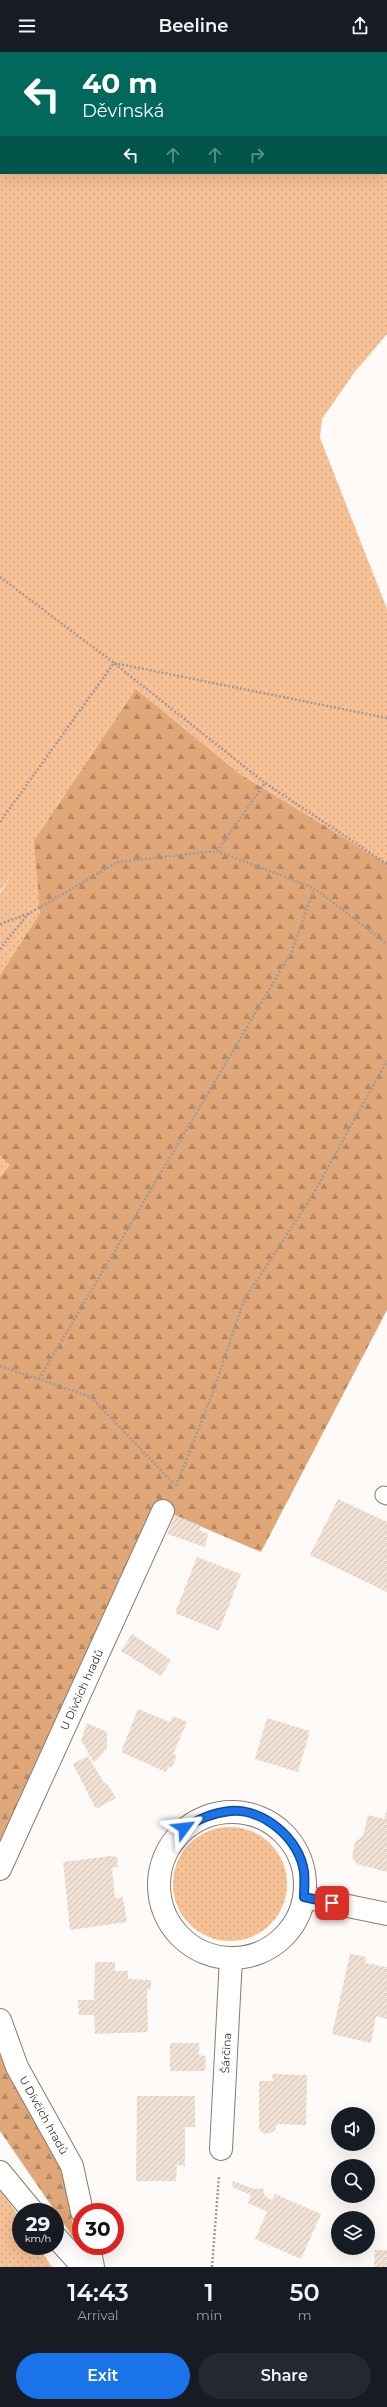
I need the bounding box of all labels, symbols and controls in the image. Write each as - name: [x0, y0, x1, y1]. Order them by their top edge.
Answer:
- icon: menu: [16, 15, 38, 37]
- text: Beeline: [158, 15, 229, 37]
- icon: share: [349, 15, 371, 37]
- text: 40 m: [82, 66, 158, 100]
- icon: left: [16, 68, 68, 120]
- text: Děvínská: [82, 100, 164, 122]
- icon: left: [120, 144, 142, 166]
- icon: ahead: [162, 144, 184, 166]
- icon: ahead: [204, 144, 226, 166]
- icon: right: [246, 144, 268, 166]
- street label: U Dívčích hradů: [57, 1647, 106, 1733]
- position arrow: [163, 1807, 205, 1849]
- pin: [315, 1886, 349, 1920]
- icon: arrive: [321, 1892, 343, 1914]
- street label: Šárčina: [218, 2033, 234, 2074]
- street label: U Dívčích hradů: [16, 2073, 71, 2157]
- map controls: [331, 2107, 375, 2255]
- button: sound: [331, 2107, 375, 2151]
- button: search: [331, 2159, 375, 2203]
- speed limit sign: 30: [72, 2203, 124, 2255]
- button: layers: [331, 2211, 375, 2255]
- text: 29: [26, 2212, 50, 2236]
- text: km/h: [25, 2232, 51, 2245]
- text: 14:43: [67, 2278, 129, 2307]
- text: 1: [205, 2278, 214, 2307]
- text: 50: [289, 2278, 320, 2307]
- text: Arrival: [78, 2307, 119, 2323]
- text: min: [196, 2307, 222, 2323]
- text: m: [298, 2307, 311, 2323]
- button: Exit: [16, 2353, 190, 2399]
- button: Share: [198, 2353, 371, 2399]

